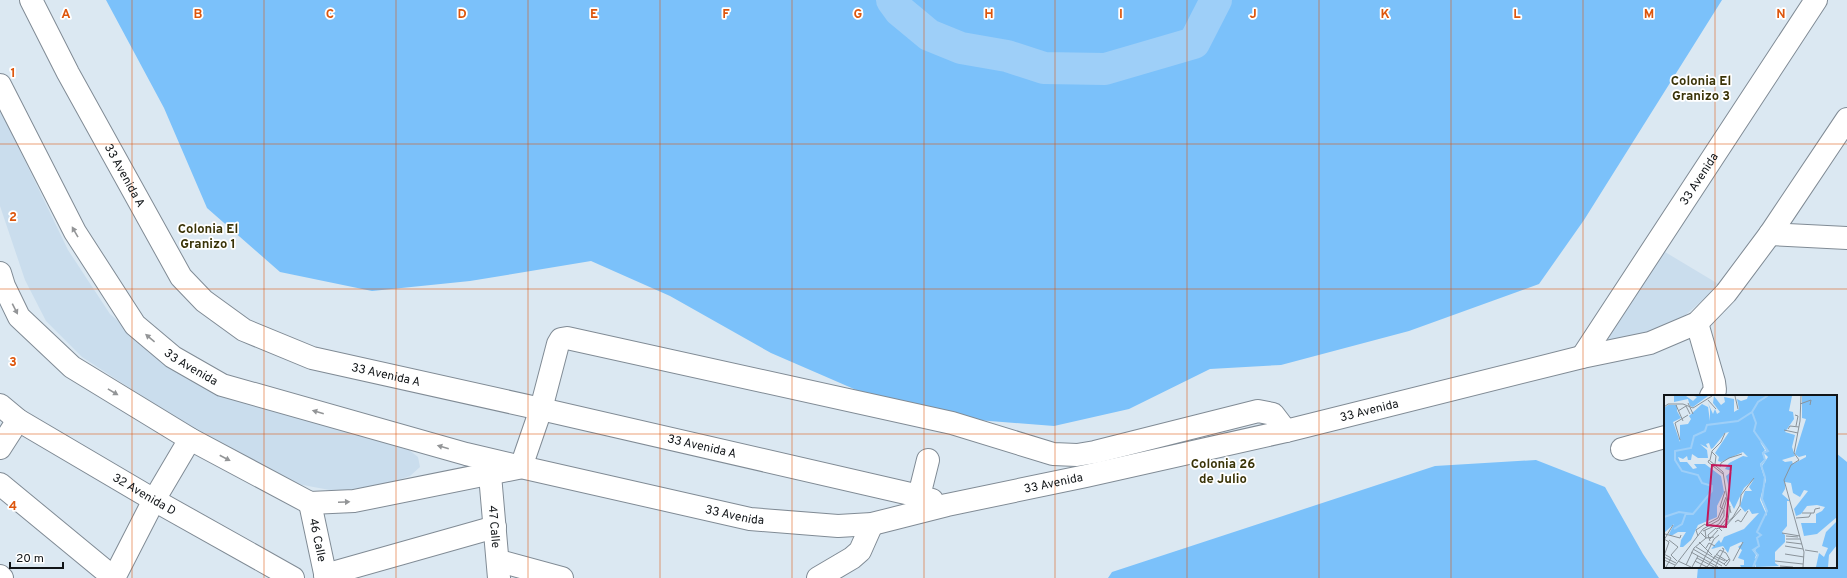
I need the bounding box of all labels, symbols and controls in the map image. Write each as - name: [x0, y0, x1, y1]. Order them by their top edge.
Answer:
- text: A: [61, 7, 71, 23]
- text: B: [194, 7, 203, 23]
- text: C: [326, 7, 334, 23]
- text: D: [457, 7, 467, 23]
- text: E: [590, 7, 598, 23]
- text: F: [722, 7, 730, 23]
- text: G: [854, 7, 863, 23]
- text: H: [984, 7, 994, 23]
- text: I: [1119, 7, 1123, 23]
- text: J: [1249, 7, 1257, 23]
- text: K: [1380, 7, 1390, 23]
- text: L: [1513, 7, 1521, 23]
- text: M: [1644, 7, 1654, 23]
- text: N: [1776, 7, 1786, 23]
- text: 1: [10, 66, 16, 82]
- district label: Colonia El Granizo 3: [1671, 74, 1731, 105]
- street label: 33 Avenida A: [100, 141, 148, 211]
- street label: 33 Avenida: [1676, 150, 1723, 209]
- text: 2: [9, 210, 17, 226]
- district label: Colonia El Granizo 1: [178, 222, 238, 253]
- one-way arrow: [72, 226, 79, 238]
- one-way arrow: [12, 303, 19, 315]
- one-way arrow: [145, 333, 155, 342]
- street label: 33 Avenida: [160, 346, 220, 390]
- text: 3: [9, 355, 17, 371]
- street label: 33 Avenida A: [350, 360, 422, 391]
- one-way arrow: [107, 389, 119, 396]
- inset map: [1664, 395, 1837, 568]
- street label: 33 Avenida: [1338, 396, 1400, 426]
- one-way arrow: [312, 409, 324, 415]
- street label: 33 Avenida A: [666, 431, 738, 463]
- one-way arrow: [437, 444, 449, 450]
- one-way arrow: [220, 454, 231, 461]
- district label: Colonia 26 de Julio: [1191, 457, 1255, 488]
- street label: 32 Avenida D: [109, 470, 179, 520]
- street label: 33 Avenida: [1023, 470, 1084, 498]
- one-way arrow: [338, 498, 350, 505]
- text: 4: [9, 499, 17, 515]
- street label: 33 Avenida: [703, 502, 765, 529]
- street label: 47 Calle: [484, 505, 503, 549]
- street label: 46 Calle: [305, 517, 329, 564]
- scale bar: [10, 544, 63, 570]
- text: 20 m: [16, 551, 44, 567]

